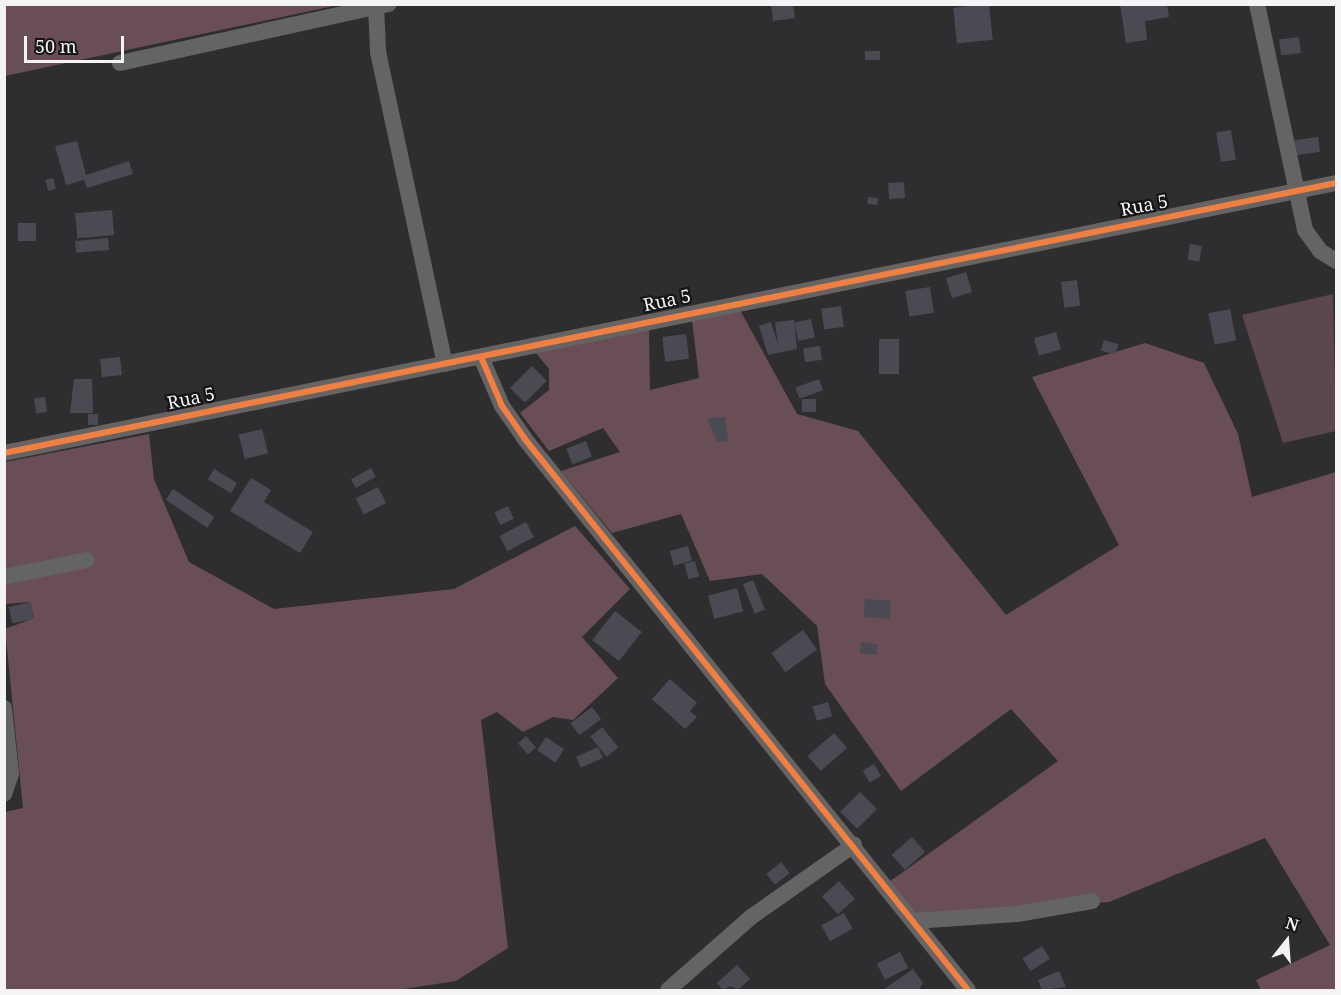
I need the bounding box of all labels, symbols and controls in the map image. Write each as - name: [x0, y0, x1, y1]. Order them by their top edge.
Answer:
- scale bar: [27, 24, 128, 62]
- text: 50 m: [35, 34, 77, 58]
- street label: Rua 5: [1118, 190, 1170, 220]
- street label: Rua 5: [641, 284, 693, 316]
- street label: Rua 5: [165, 382, 217, 414]
- north arrow: [1257, 911, 1317, 971]
- text: N: [1283, 911, 1302, 936]

